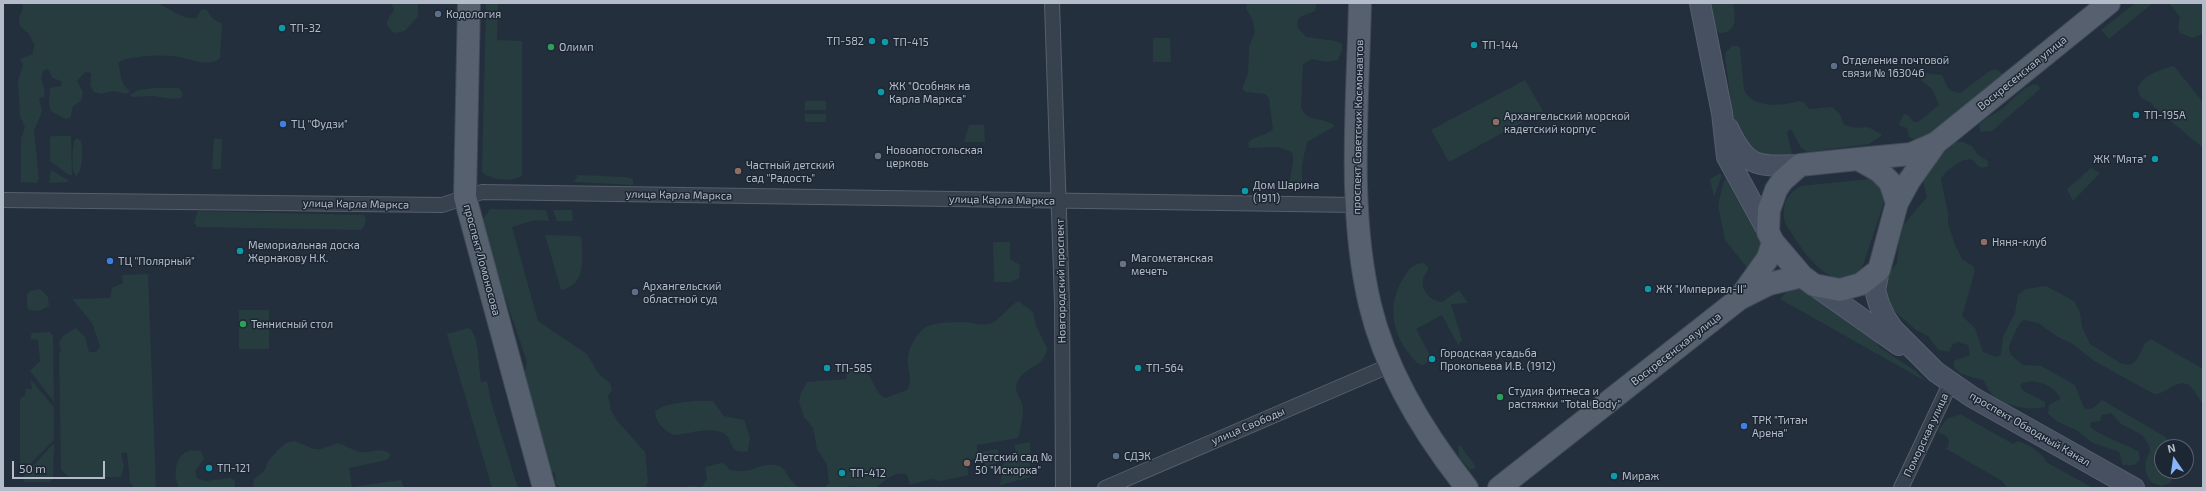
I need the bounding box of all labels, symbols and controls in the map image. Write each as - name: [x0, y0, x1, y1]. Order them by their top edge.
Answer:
- place label: Кодология: [446, 7, 501, 21]
- marker: Кодология: [433, 9, 443, 19]
- place label: ТП-32: [290, 21, 321, 35]
- marker: ТП-32: [277, 23, 287, 33]
- street label: Воскресенская улица: [1975, 33, 2069, 113]
- place label: ТП-582: [827, 34, 864, 48]
- place label: ТП-415: [893, 35, 929, 49]
- marker: ТП-582: [867, 36, 877, 46]
- marker: ТП-415: [880, 37, 890, 47]
- place label: ТП-144: [1482, 38, 1518, 52]
- street label: проспект Советских Космонавтов: [1350, 39, 1366, 215]
- place label: Олимп: [559, 40, 593, 54]
- marker: ТП-144: [1469, 40, 1479, 50]
- marker: Олимп: [546, 42, 556, 52]
- place label: Отделение почтовой связи № 163046: [1842, 53, 1949, 79]
- marker: Отделение почтовой связи № 163046: [1829, 61, 1839, 71]
- place label: ЖК "Особняк на Карла Маркса": [889, 79, 970, 105]
- marker: ЖК "Особняк на Карла Маркса": [876, 87, 886, 97]
- place label: ТП-195А: [2144, 108, 2186, 122]
- place label: Архангельский морской кадетский корпус: [1504, 109, 1630, 135]
- marker: ТП-195А: [2131, 110, 2141, 120]
- place label: ТЦ "Фудзи": [291, 117, 348, 131]
- marker: Архангельский морской кадетский корпус: [1491, 117, 1501, 127]
- marker: ТЦ "Фудзи": [278, 119, 288, 129]
- place label: Новоапостольская церковь: [886, 143, 983, 169]
- marker: Новоапостольская церковь: [873, 151, 883, 161]
- place label: ЖК "Мята": [2093, 152, 2147, 166]
- marker: ЖК "Мята": [2150, 154, 2160, 164]
- place label: Частный детский сад "Радость": [746, 158, 835, 184]
- marker: Частный детский сад "Радость": [733, 166, 743, 176]
- place label: Дом Шарина (1911): [1253, 178, 1319, 204]
- marker: Дом Шарина (1911): [1240, 186, 1250, 196]
- street label: улица Карла Маркса: [626, 187, 732, 203]
- street label: улица Карла Маркса: [949, 192, 1055, 208]
- street label: улица Карла Маркса: [303, 196, 409, 212]
- street label: проспект Ломоносова: [461, 203, 503, 317]
- street label: Новгородский проспект: [1053, 219, 1069, 343]
- place label: Няня-клуб: [1992, 235, 2047, 249]
- marker: Няня-клуб: [1979, 237, 1989, 247]
- place label: Мемориальная доска Жернакову Н.К.: [248, 238, 360, 264]
- marker: Мемориальная доска Жернакову Н.К.: [235, 246, 245, 256]
- place label: Магометанская мечеть: [1131, 251, 1213, 277]
- place label: ТЦ "Полярный": [118, 254, 195, 268]
- marker: ТЦ "Полярный": [105, 256, 115, 266]
- marker: Магометанская мечеть: [1118, 259, 1128, 269]
- place label: Архангельский областной суд: [643, 279, 722, 305]
- place label: ЖК "Империал-II": [1656, 282, 1747, 296]
- marker: ЖК "Империал-II": [1643, 284, 1653, 294]
- marker: Архангельский областной суд: [630, 287, 640, 297]
- street label: Воскресенская улица: [1628, 310, 1724, 388]
- place label: Теннисный стол: [251, 317, 333, 331]
- marker: Теннисный стол: [238, 319, 248, 329]
- place label: Городская усадьба Прокопьева И.В. (1912): [1440, 346, 1556, 372]
- marker: Городская усадьба Прокопьева И.В. (1912): [1427, 354, 1437, 364]
- place label: ТП-585: [835, 361, 872, 375]
- place label: ТП-564: [1146, 361, 1184, 375]
- marker: ТП-585: [822, 363, 832, 373]
- marker: ТП-564: [1133, 363, 1143, 373]
- place label: Студия фитнеса и растяжки "Total Body": [1508, 384, 1621, 410]
- street label: проспект Обводный Канал: [1967, 389, 2093, 469]
- street label: Поморская улица: [1901, 391, 1951, 479]
- marker: Студия фитнеса и растяжки "Total Body": [1495, 392, 1505, 402]
- street label: улица Свободы: [1209, 405, 1287, 447]
- place label: ТРК "Титан Арена": [1752, 413, 1808, 439]
- marker: ТРК "Титан Арена": [1739, 421, 1749, 431]
- north arrow: [2154, 439, 2194, 479]
- text: N: [2166, 441, 2177, 455]
- place label: СДЭК: [1124, 449, 1151, 463]
- place label: Детский сад № 50 "Искорка": [975, 450, 1052, 476]
- marker: СДЭК: [1111, 451, 1121, 461]
- scale bar: [14, 453, 107, 479]
- marker: Детский сад № 50 "Искорка": [962, 458, 972, 468]
- text: 50 m: [19, 461, 46, 475]
- place label: ТП-121: [217, 461, 250, 475]
- marker: ТП-121: [204, 463, 214, 473]
- place label: ТП-412: [850, 466, 886, 480]
- marker: ТП-412: [837, 468, 847, 478]
- place label: Мираж: [1622, 469, 1659, 483]
- marker: Мираж: [1609, 471, 1619, 481]

